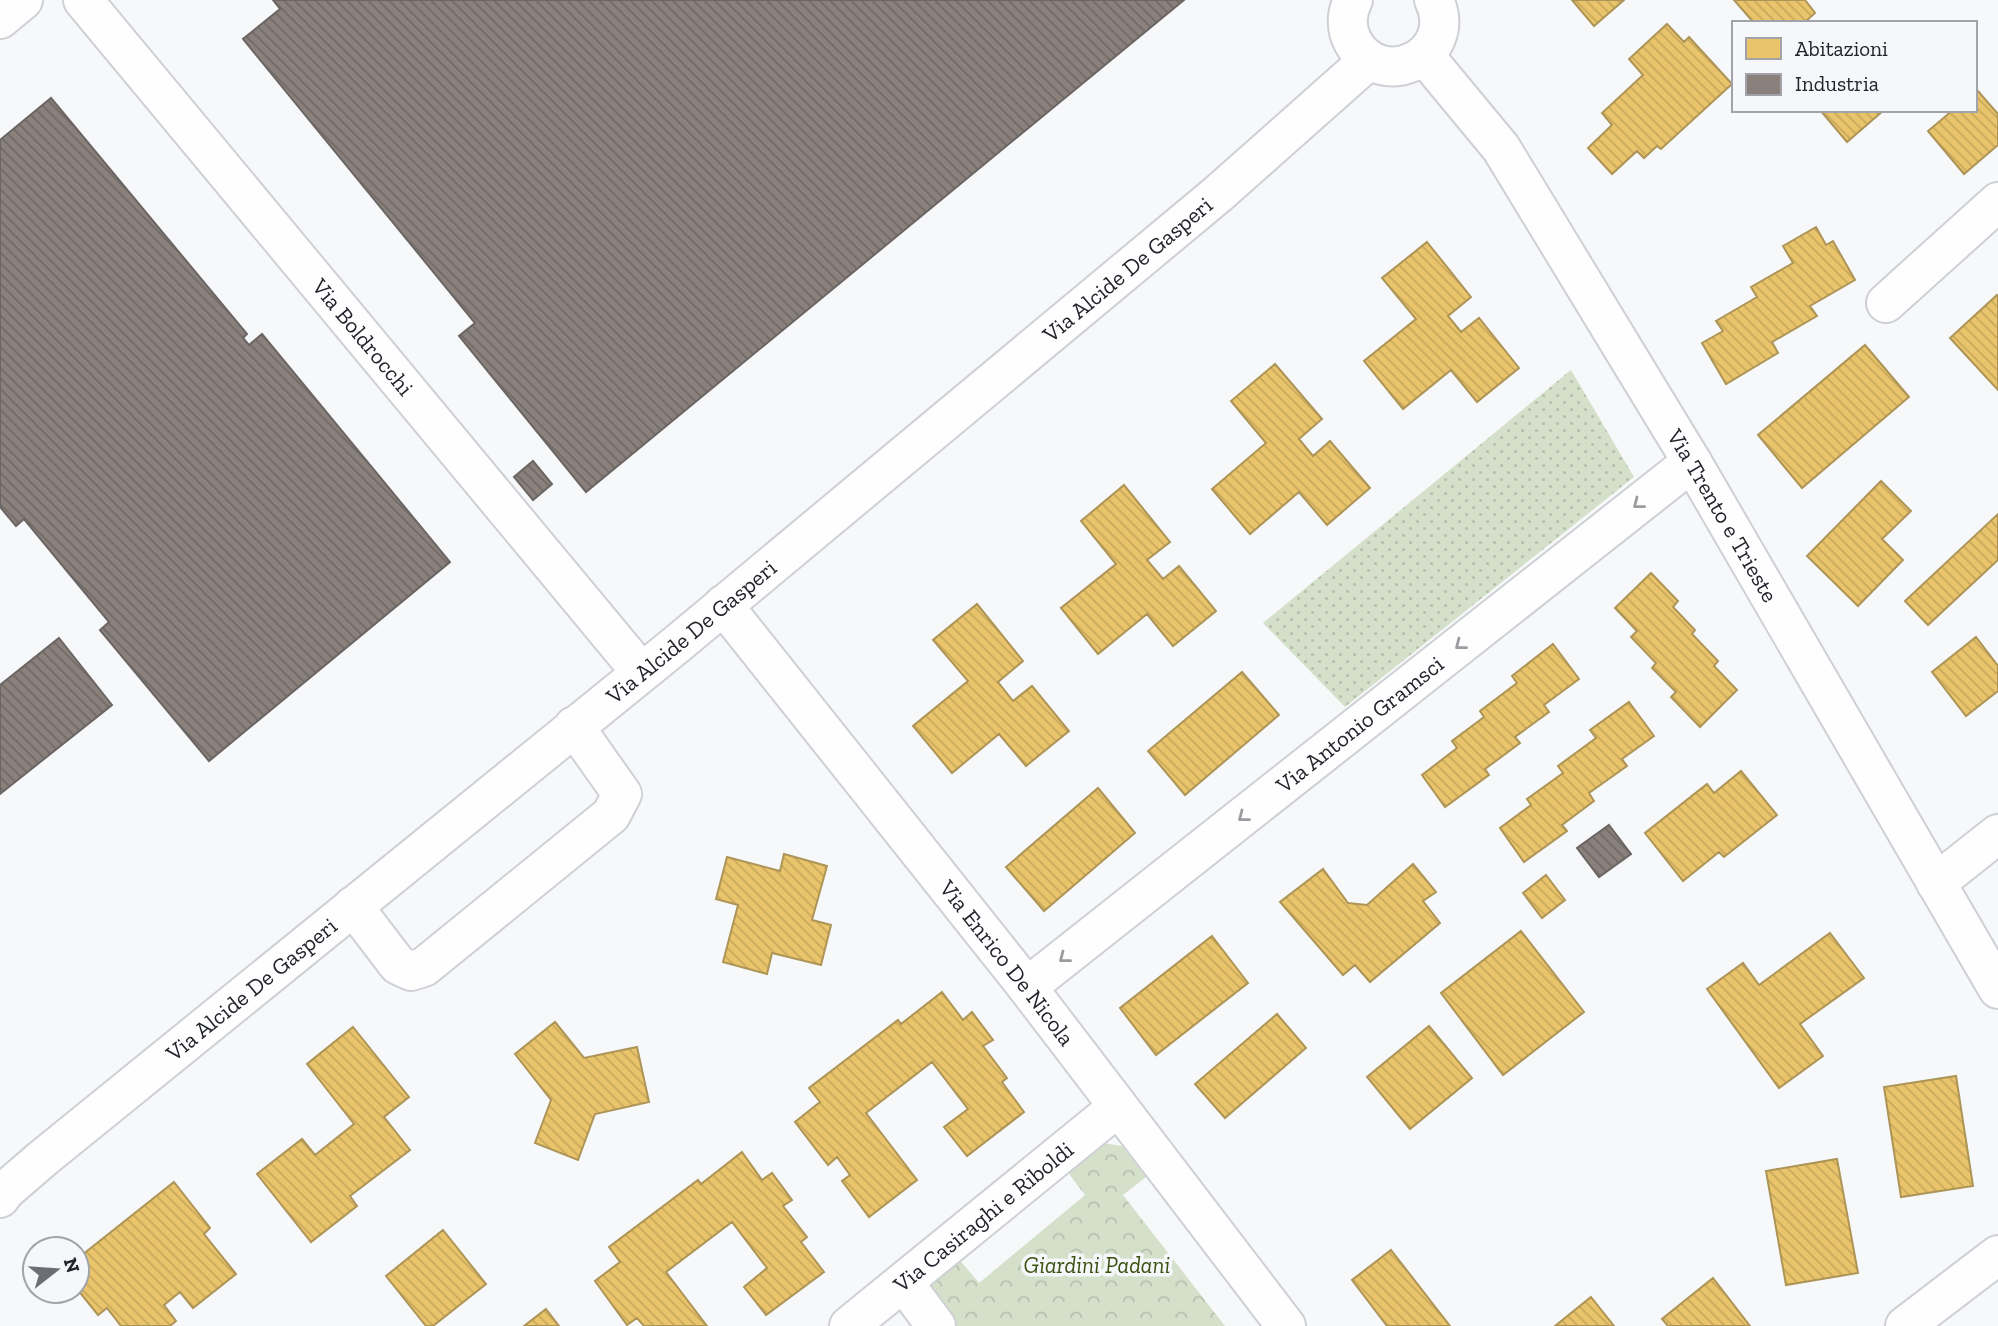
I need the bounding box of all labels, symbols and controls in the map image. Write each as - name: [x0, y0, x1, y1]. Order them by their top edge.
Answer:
- legend: [1732, 21, 1977, 112]
- text: Abitazioni: [1795, 36, 1888, 61]
- text: Industria: [1795, 71, 1879, 96]
- street label: Via Alcide De Gasperi: [1036, 191, 1218, 349]
- street label: Via Boldrocchi: [305, 272, 420, 401]
- street label: Via Trento e Trieste: [1661, 423, 1784, 607]
- one-way arrow: [1634, 496, 1646, 509]
- street label: Via Alcide De Gasperi: [600, 553, 782, 711]
- one-way arrow: [1455, 637, 1467, 650]
- street label: Via Antonio Gramsci: [1270, 650, 1449, 800]
- one-way arrow: [1238, 808, 1250, 821]
- street label: Via Enrico De Nicola: [933, 874, 1081, 1051]
- street label: Via Alcide De Gasperi: [159, 912, 343, 1068]
- one-way arrow: [1060, 949, 1072, 962]
- street label: Via Casiraghi e Riboldi: [887, 1135, 1079, 1299]
- north arrow: [21, 1235, 91, 1305]
- park label: Giardini Padani: [1024, 1251, 1170, 1279]
- text: N: [59, 1255, 85, 1275]

